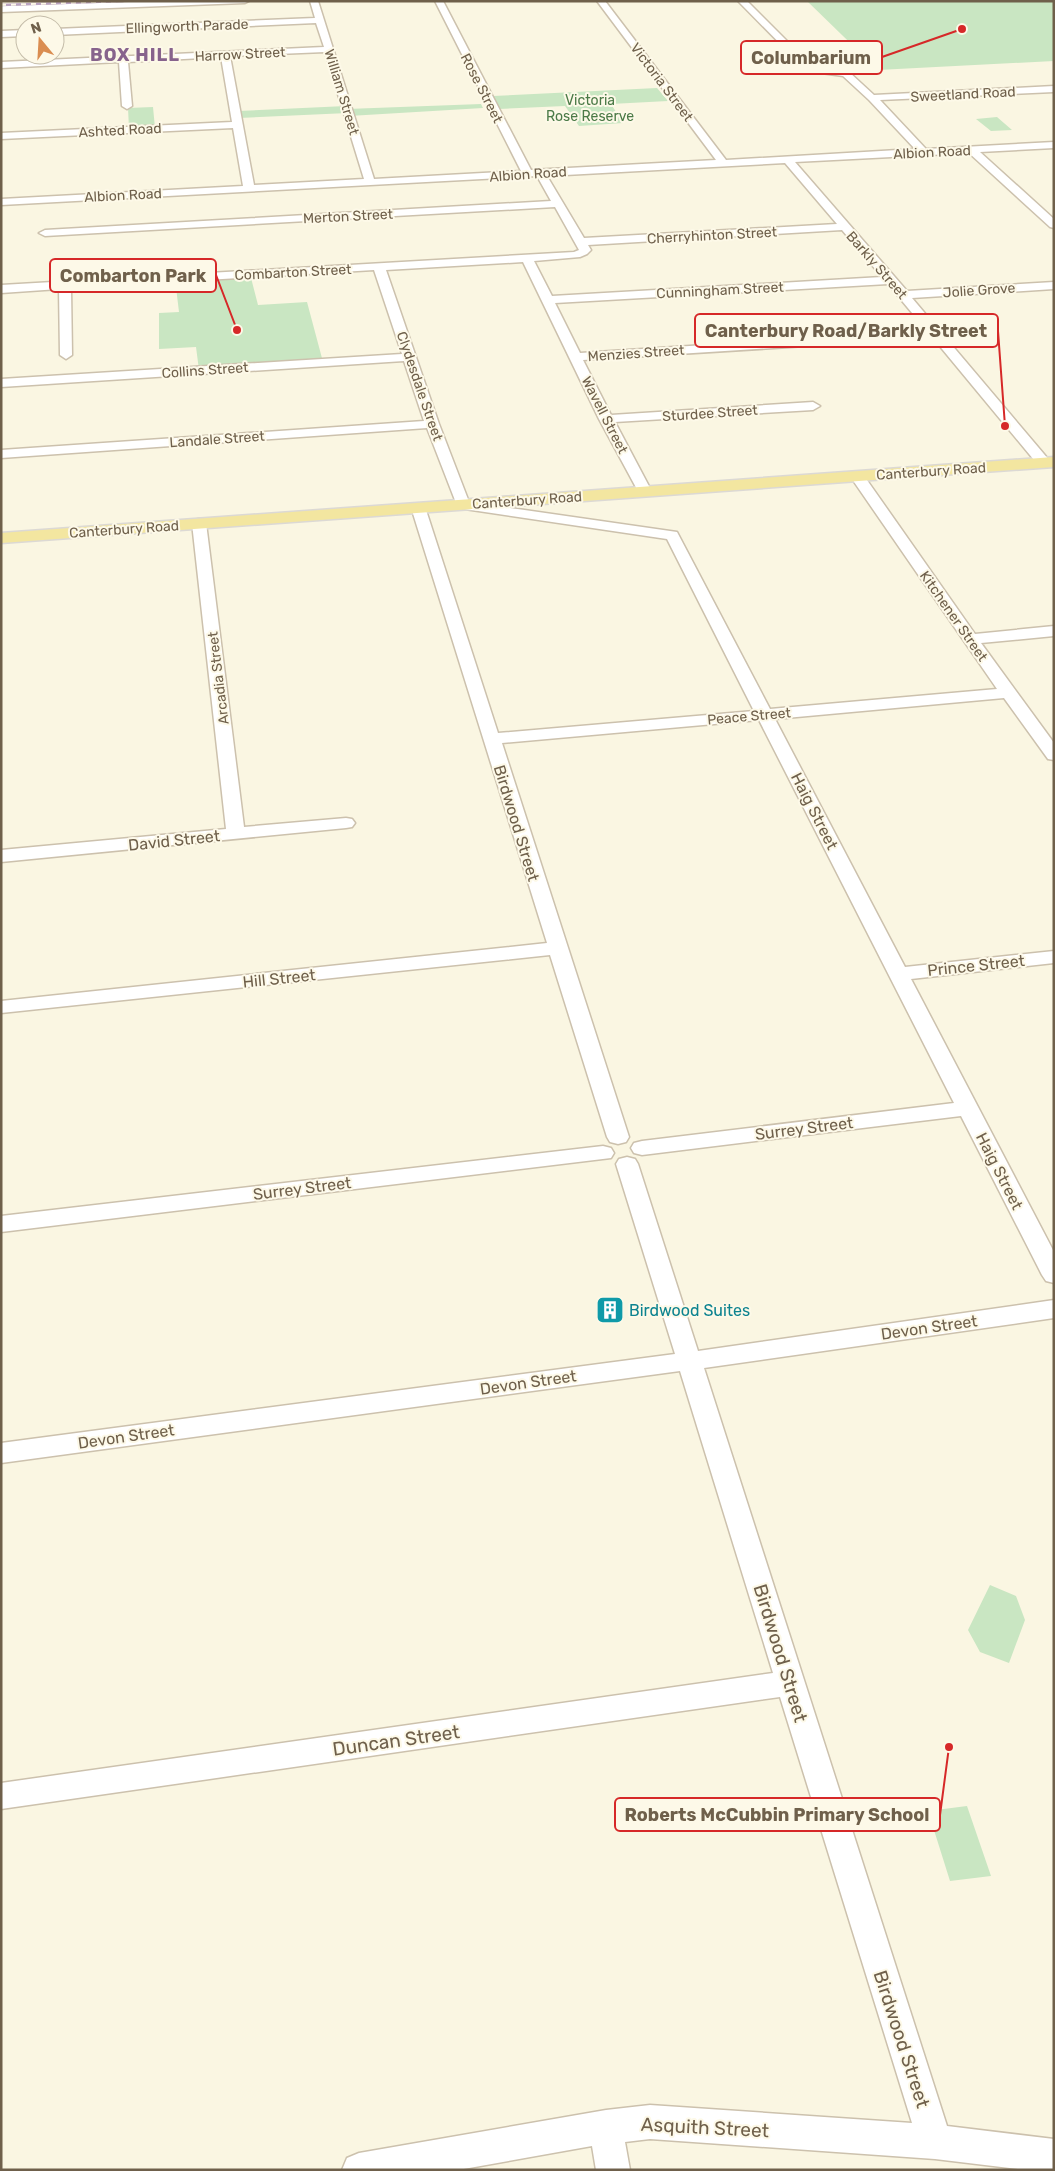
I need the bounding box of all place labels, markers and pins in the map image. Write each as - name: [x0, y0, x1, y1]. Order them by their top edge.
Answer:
- callout: Columbarium: [741, 41, 882, 74]
- callout: Combarton Park: [50, 259, 216, 292]
- callout: Canterbury Road/Barkly Street: [695, 314, 998, 347]
- building icon: Birdwood Suites: [595, 1295, 625, 1325]
- place label: Birdwood Suites: [629, 1301, 750, 1320]
- callout: Roberts McCubbin Primary School: [615, 1798, 940, 1831]

